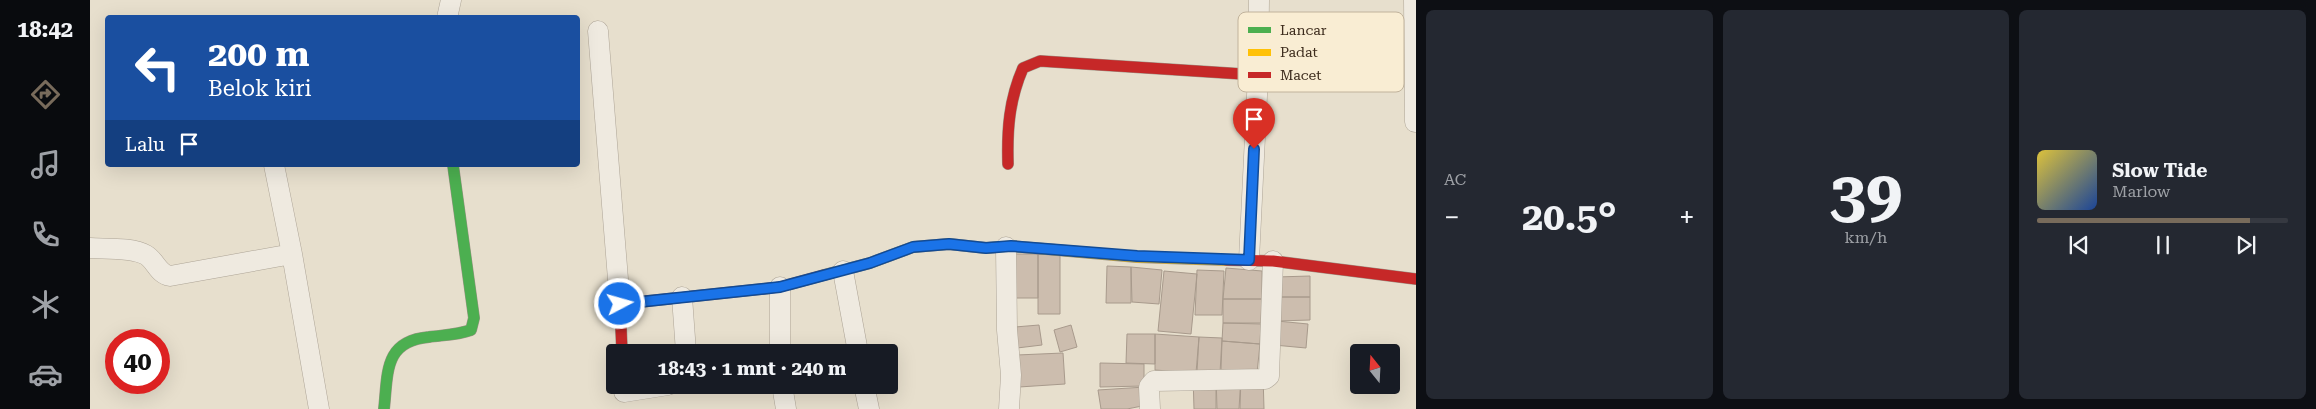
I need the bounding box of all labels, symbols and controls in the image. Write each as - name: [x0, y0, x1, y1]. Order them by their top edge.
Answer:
- legend: [1238, 12, 1404, 92]
- text: 18:42: [17, 17, 73, 42]
- text: Lancar: [1280, 22, 1327, 38]
- text: 200 m: [208, 34, 309, 75]
- icon: left: [125, 35, 190, 100]
- text: Padat: [1280, 44, 1318, 60]
- text: Macet: [1280, 67, 1321, 83]
- text: Belok kiri: [208, 76, 312, 101]
- icon: directions: [28, 77, 63, 112]
- pin: [1233, 98, 1275, 149]
- icon: arrive: [1240, 105, 1268, 133]
- icon: arrive: [175, 130, 203, 158]
- text: Lalu: [125, 133, 165, 156]
- icon: music: [28, 147, 63, 182]
- text: 39: [1830, 157, 1902, 233]
- text: Slow Tide: [2112, 159, 2207, 182]
- text: AC: [1444, 170, 1466, 189]
- text: Marlow: [2112, 182, 2170, 201]
- text: 20.5°: [1522, 195, 1617, 239]
- text: −: [1444, 201, 1460, 234]
- text: +: [1679, 201, 1695, 234]
- icon: phone: [28, 217, 63, 252]
- text: km/h: [1845, 228, 1887, 247]
- icon: previous: [2065, 231, 2093, 259]
- icon: pause: [2149, 231, 2177, 259]
- icon: next: [2232, 231, 2260, 259]
- position arrow: [593, 277, 645, 329]
- icon: climate: [28, 287, 63, 322]
- speed limit sign: 40: [105, 329, 170, 394]
- north arrow: [1350, 344, 1400, 394]
- map controls: [1350, 344, 1400, 394]
- icon: car: [28, 357, 63, 392]
- text: 18:43 · 1 mnt · 240 m: [658, 357, 846, 380]

